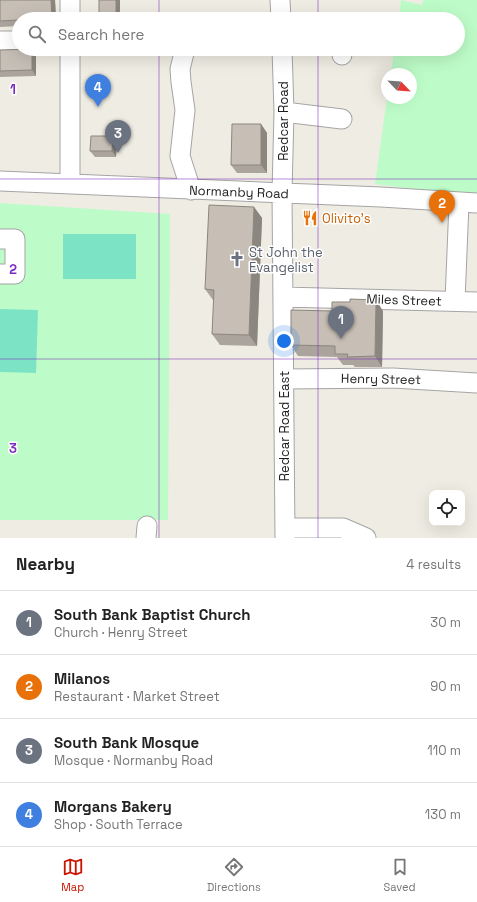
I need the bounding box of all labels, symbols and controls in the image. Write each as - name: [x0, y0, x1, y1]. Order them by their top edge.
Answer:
- search box: [12, 12, 465, 56]
- icon: search: [26, 23, 48, 45]
- text: Search here: [58, 25, 144, 44]
- north arrow: [381, 68, 417, 104]
- pin: 4: [85, 74, 111, 107]
- text: 1: [10, 81, 16, 98]
- street label: Redcar Road: [275, 81, 292, 161]
- pin: 3: [105, 120, 131, 153]
- street label: Normanby Road: [189, 182, 289, 202]
- pin: 2: [429, 190, 455, 223]
- restaurant icon: Olivito's: [301, 209, 319, 227]
- place label: Olivito's: [322, 210, 371, 227]
- place label: St John the Evangelist: [249, 244, 323, 276]
- church icon: St John the Evangelist: [228, 250, 246, 268]
- text: 2: [9, 261, 17, 278]
- street label: Miles Street: [366, 290, 442, 310]
- pin: 1: [328, 306, 354, 339]
- your location: [274, 331, 294, 351]
- street label: Henry Street: [341, 370, 421, 388]
- street label: Redcar Road East: [276, 371, 293, 481]
- text: 3: [9, 440, 17, 457]
- map controls: [429, 490, 465, 526]
- button: locate: [429, 490, 465, 526]
- text: Nearby: [16, 553, 75, 575]
- text: 4 results: [406, 556, 461, 573]
- text: South Bank Baptist Church: [54, 605, 250, 624]
- text: 1: [26, 614, 32, 631]
- text: 30 m: [430, 614, 461, 631]
- text: Church · Henry Street: [54, 624, 188, 641]
- text: Milanos: [54, 669, 110, 688]
- text: 2: [25, 678, 33, 695]
- text: 90 m: [430, 678, 461, 695]
- text: Restaurant · Market Street: [54, 688, 220, 705]
- text: South Bank Mosque: [54, 733, 199, 752]
- text: 3: [25, 742, 33, 759]
- text: 110 m: [427, 742, 461, 759]
- text: Mosque · Normanby Road: [54, 752, 213, 769]
- text: Morgans Bakery: [54, 797, 172, 816]
- text: 4: [25, 806, 33, 823]
- text: 130 m: [425, 806, 461, 823]
- text: Shop · South Terrace: [54, 816, 183, 833]
- tab: Map: [61, 856, 84, 894]
- tab: Directions: [207, 856, 261, 894]
- tab: Saved: [384, 856, 416, 894]

